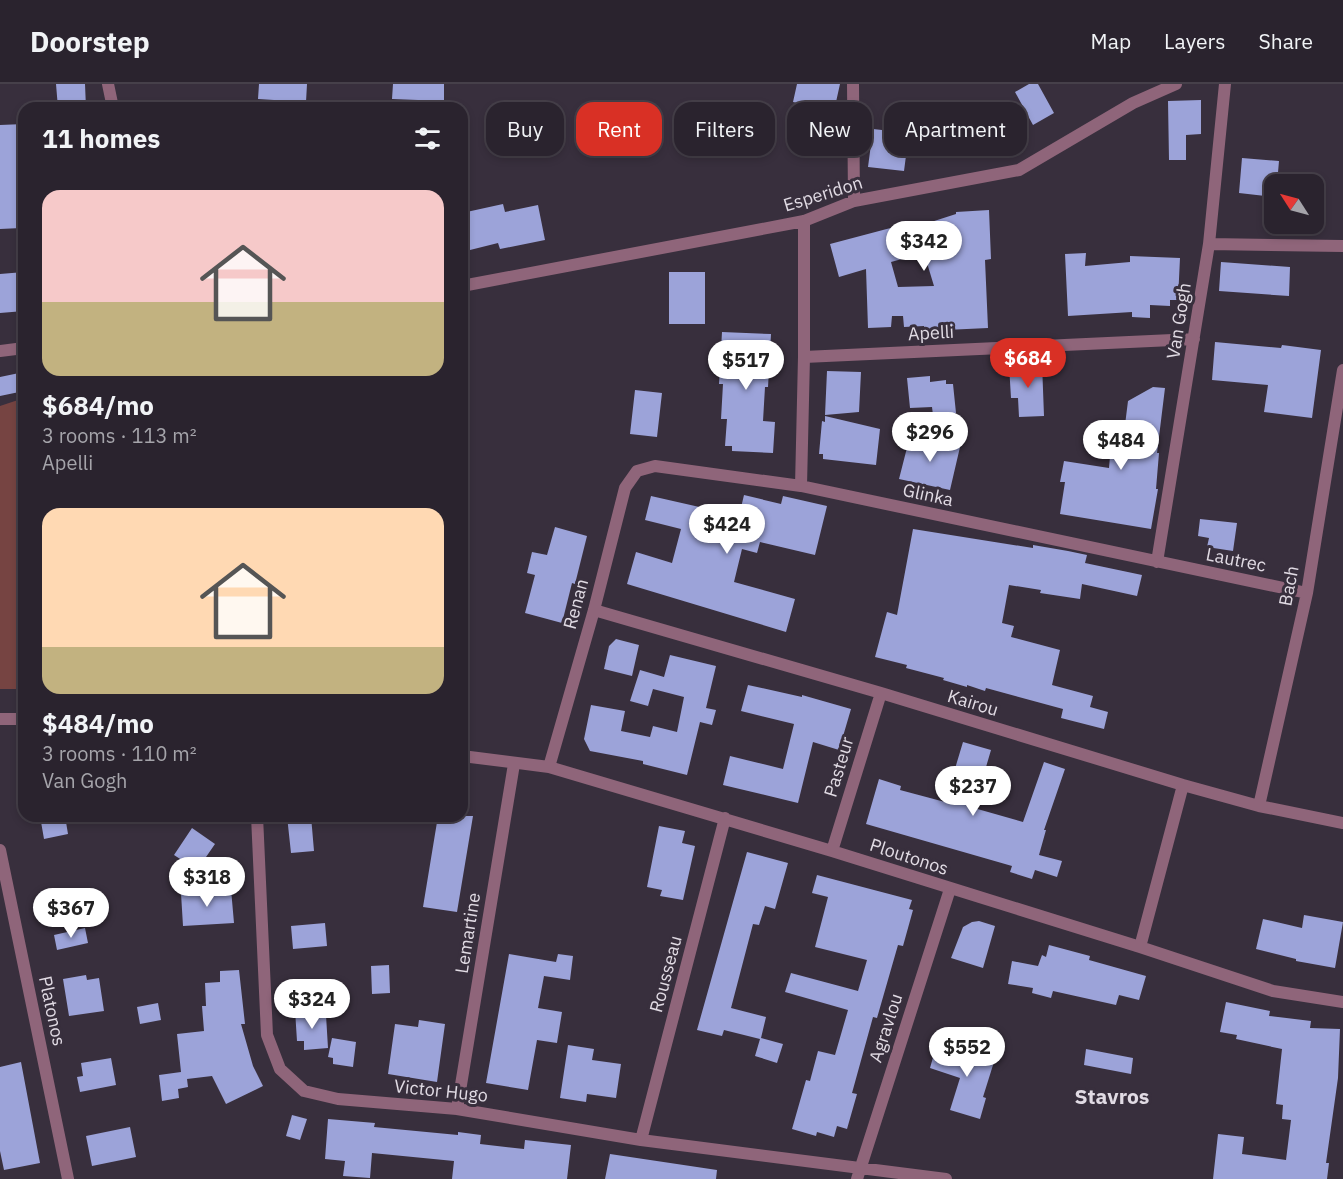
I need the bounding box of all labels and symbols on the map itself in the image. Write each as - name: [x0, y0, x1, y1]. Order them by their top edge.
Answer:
- street label: Esperidon: [781, 171, 865, 216]
- north arrow: [1264, 174, 1324, 234]
- pin: $342: [888, 221, 960, 272]
- street label: Van Gogh: [1161, 281, 1196, 361]
- street label: Apelli: [907, 320, 955, 345]
- pin: $684: [992, 338, 1064, 389]
- pin: $517: [710, 340, 782, 391]
- pin: $296: [894, 412, 966, 463]
- pin: $484: [1085, 420, 1157, 471]
- street label: Glinka: [901, 478, 956, 511]
- pin: $424: [691, 504, 763, 555]
- street label: Lautrec: [1204, 542, 1268, 577]
- street label: Bach: [1273, 564, 1304, 608]
- street label: Renan: [558, 576, 593, 632]
- street label: Kairou: [945, 684, 1001, 721]
- street label: Pasteur: [818, 734, 859, 800]
- pin: $237: [937, 766, 1009, 817]
- street label: Ploutonos: [867, 833, 951, 880]
- pin: $318: [171, 857, 243, 908]
- pin: $367: [35, 888, 107, 939]
- street label: Lemartine: [450, 891, 485, 975]
- street label: Rousseau: [644, 933, 687, 1015]
- street label: Platonos: [34, 974, 71, 1048]
- pin: $324: [276, 979, 348, 1030]
- street label: Agravlou: [864, 990, 907, 1065]
- pin: $552: [931, 1027, 1003, 1078]
- street label: Victor Hugo: [393, 1074, 489, 1107]
- district label: Stavros: [1075, 1082, 1149, 1110]

